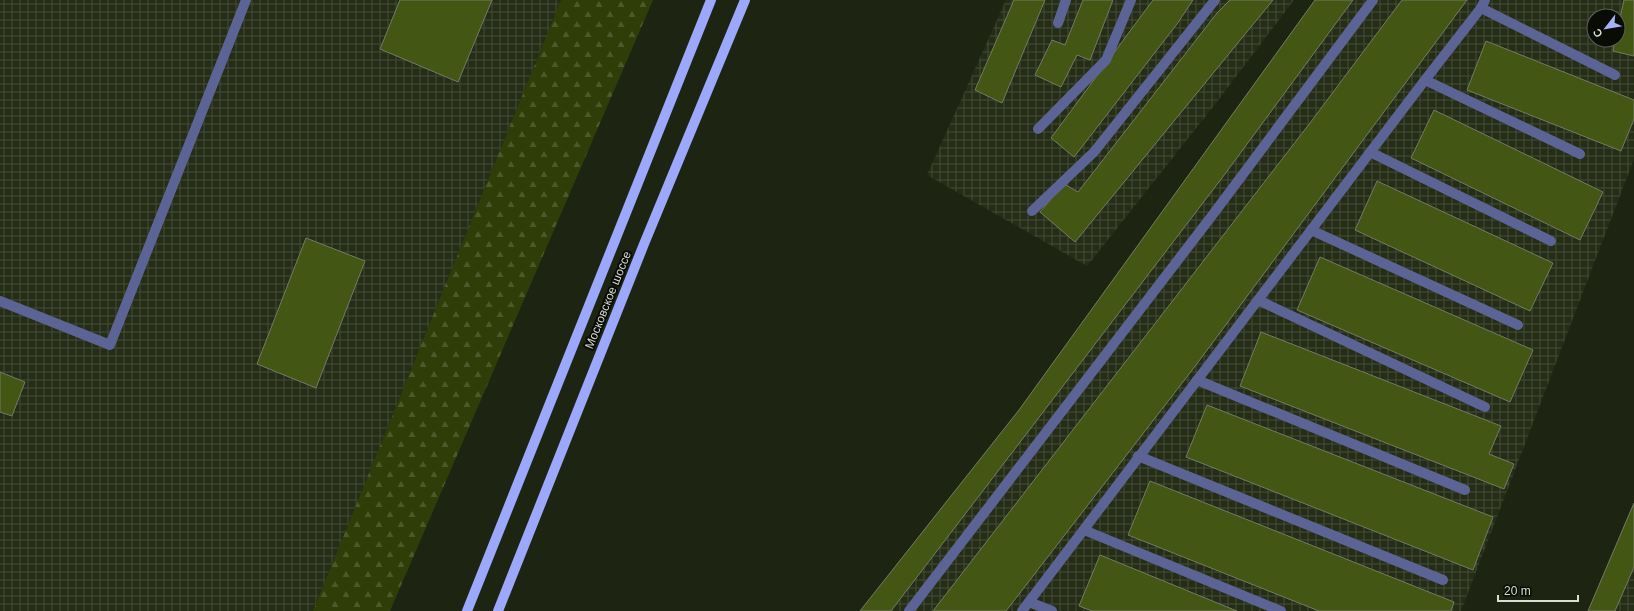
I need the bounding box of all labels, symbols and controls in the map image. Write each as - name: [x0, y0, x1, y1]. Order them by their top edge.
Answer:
- north arrow: [1586, 8, 1626, 48]
- text: С: [1590, 27, 1605, 40]
- street label: Московское шоссе: [582, 249, 634, 351]
- scale bar: [1498, 577, 1578, 603]
- text: 20 m: [1504, 584, 1531, 598]

